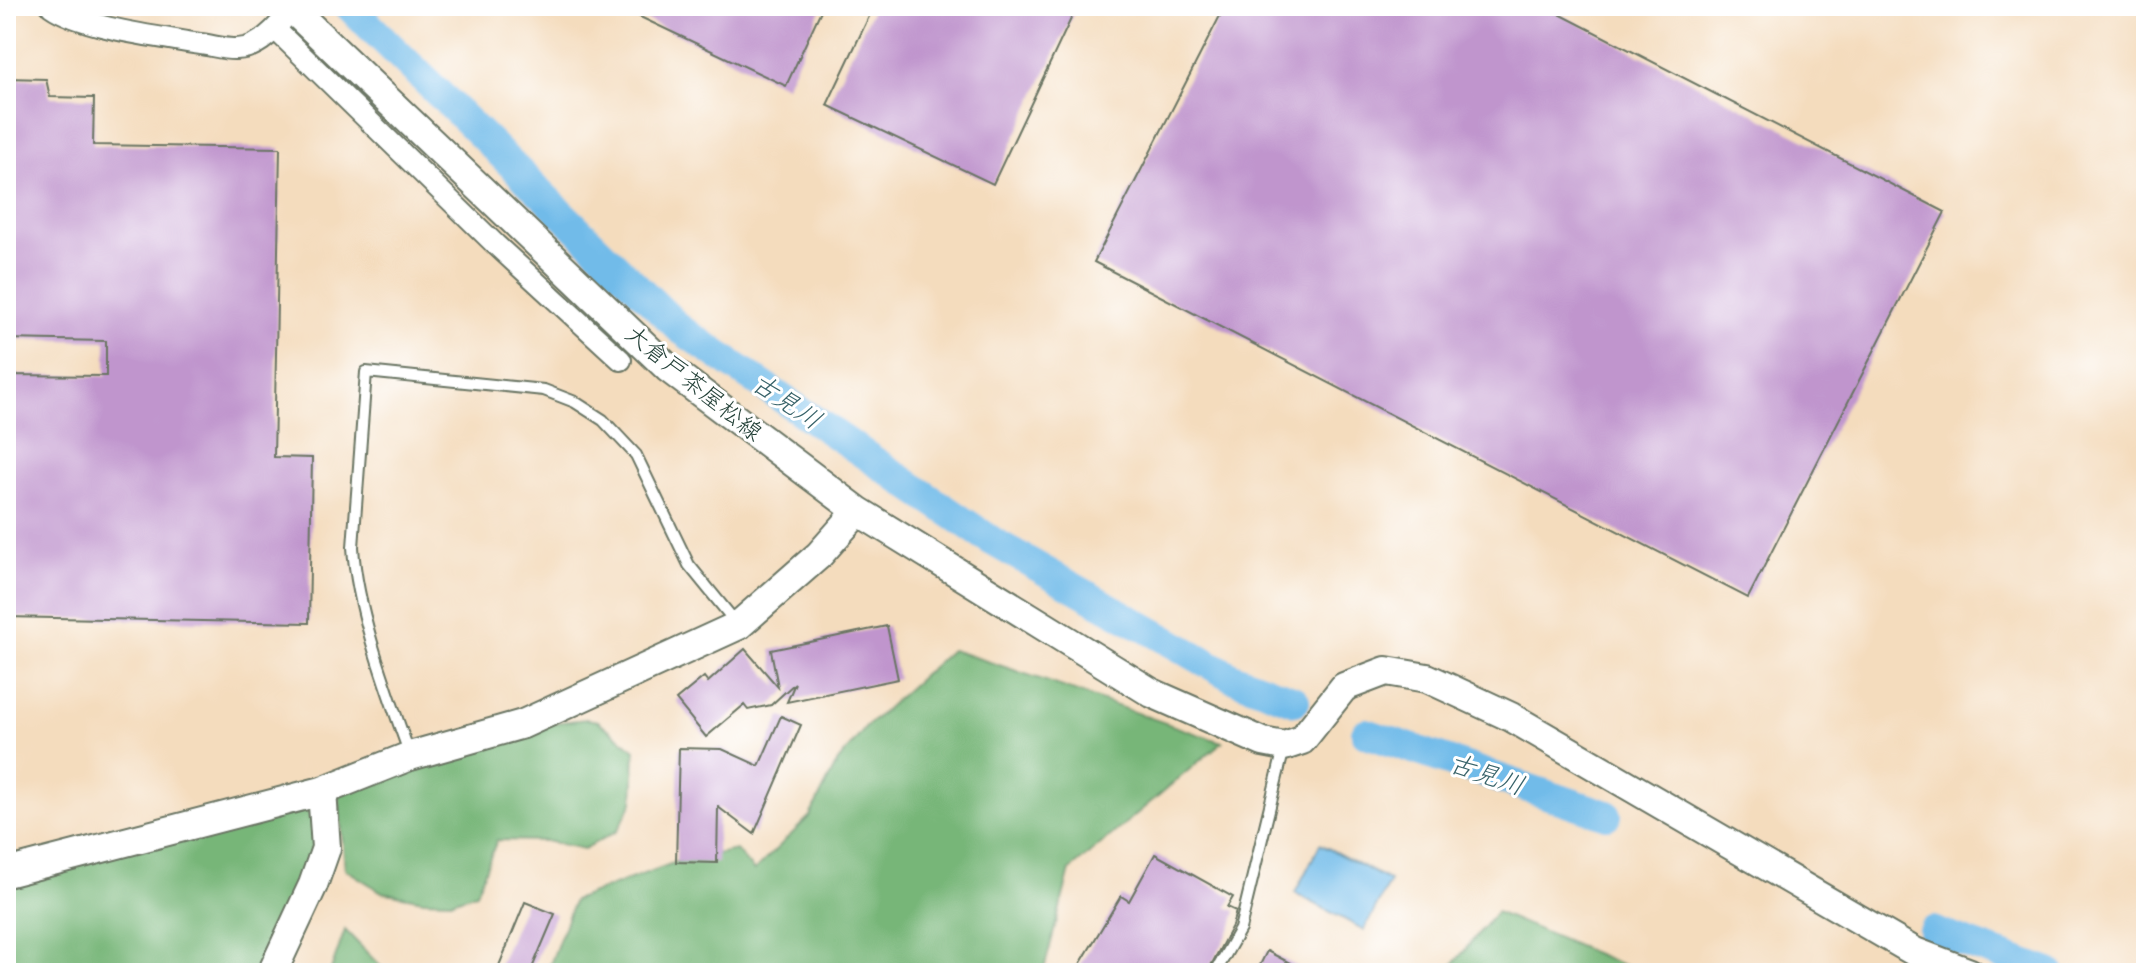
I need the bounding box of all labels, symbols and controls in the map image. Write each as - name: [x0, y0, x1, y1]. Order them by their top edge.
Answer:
- street label: 大倉戸茶屋松線: [620, 318, 769, 447]
- water label: 古見川: [746, 366, 828, 436]
- water label: 古見川: [1445, 746, 1529, 802]

